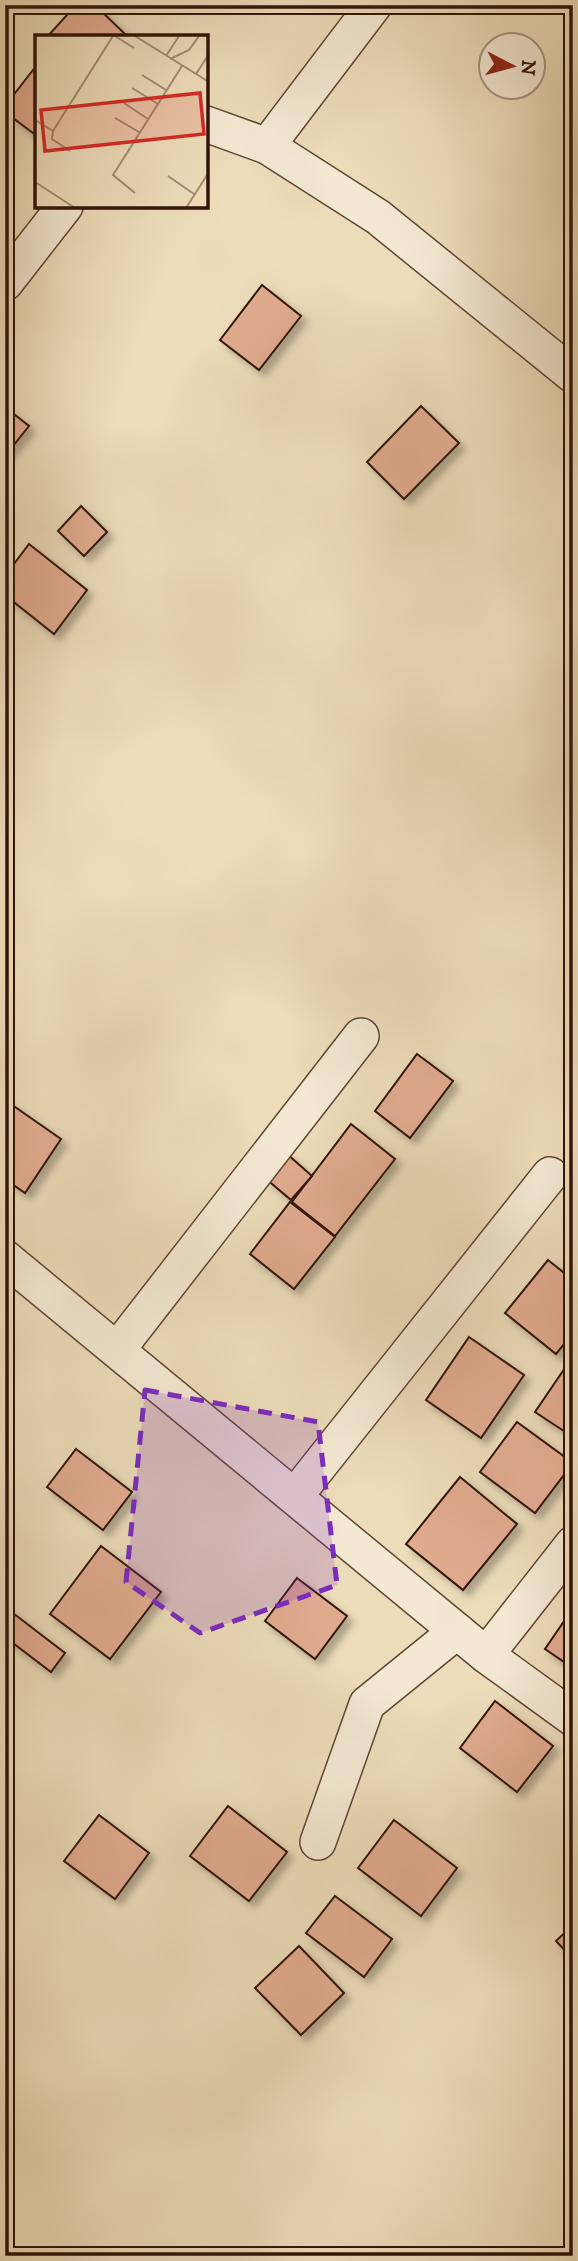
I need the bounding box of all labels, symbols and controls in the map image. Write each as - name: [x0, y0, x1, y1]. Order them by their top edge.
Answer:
- north arrow: [476, 32, 546, 102]
- inset map: [35, 35, 208, 208]
- text: N: [515, 59, 540, 77]

